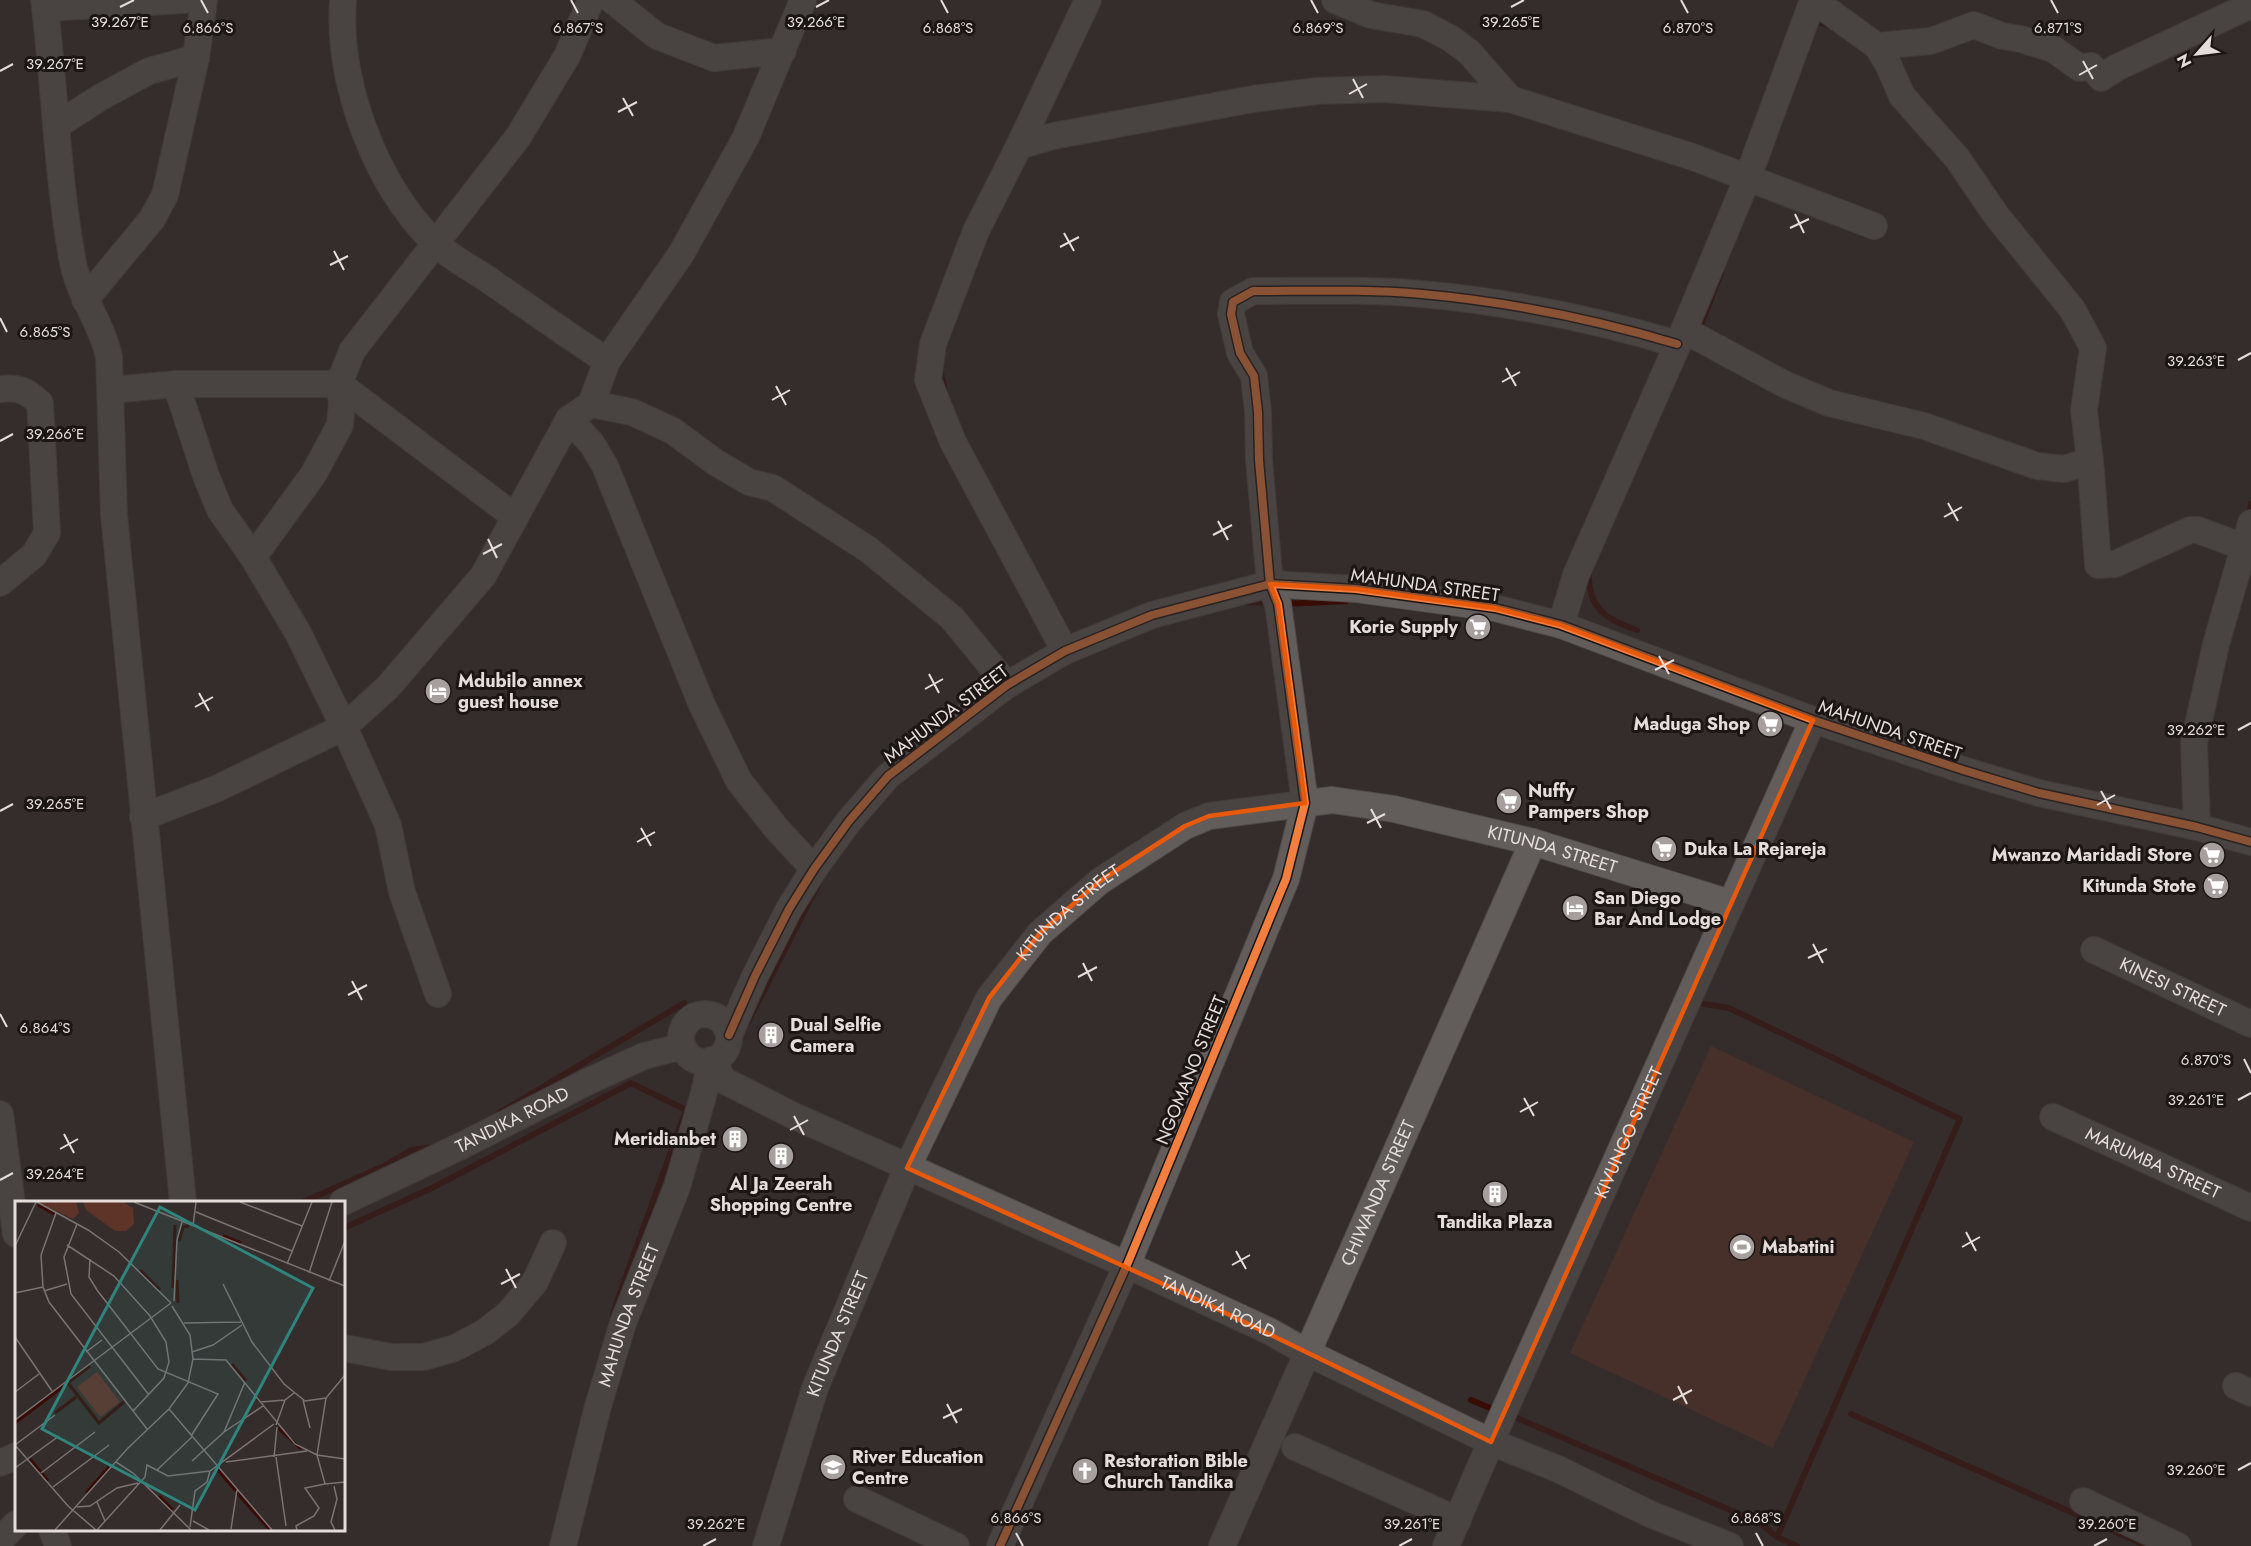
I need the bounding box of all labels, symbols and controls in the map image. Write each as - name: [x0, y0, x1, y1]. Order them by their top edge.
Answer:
- text: 39.267°E: [91, 11, 149, 33]
- text: 39.266°E: [787, 11, 845, 33]
- text: 39.265°E: [1482, 11, 1540, 33]
- text: 6.866°S: [182, 17, 234, 39]
- text: 6.867°S: [553, 17, 603, 39]
- text: 6.868°S: [923, 17, 973, 39]
- text: 6.869°S: [1292, 17, 1344, 39]
- text: 6.870°S: [1663, 17, 1713, 39]
- text: 6.871°S: [2034, 17, 2082, 39]
- north arrow: [2167, 24, 2227, 84]
- text: N: [2171, 50, 2197, 72]
- text: 39.267°E: [26, 53, 84, 75]
- text: 6.865°S: [20, 321, 70, 343]
- text: 39.263°E: [2167, 350, 2225, 372]
- text: 39.266°E: [26, 423, 84, 445]
- street label: MAHUNDA STREET: [1349, 562, 1502, 608]
- supermarket icon: Korie Supply: [1463, 612, 1493, 642]
- place label: Korie Supply: [1349, 614, 1459, 640]
- street label: MAHUNDA STREET: [878, 658, 1014, 770]
- place label: Mdubilo annex guest house: [458, 668, 583, 715]
- hotel icon: Mdubilo annex guest house: [423, 676, 453, 706]
- street label: MAHUNDA STREET: [1815, 693, 1966, 767]
- supermarket icon: Maduga Shop: [1755, 709, 1785, 739]
- place label: Maduga Shop: [1634, 711, 1750, 737]
- text: 39.262°E: [2167, 719, 2225, 741]
- place label: Nuffy Pampers Shop: [1528, 778, 1649, 825]
- supermarket icon: Nuffy Pampers Shop: [1494, 786, 1524, 816]
- text: 39.265°E: [26, 793, 84, 815]
- street label: KITUNDA STREET: [1485, 819, 1621, 880]
- supermarket icon: Duka La Rejareja: [1649, 834, 1679, 864]
- place label: Duka La Rejareja: [1684, 836, 1826, 862]
- supermarket icon: Mwanzo Maridadi Store: [2197, 840, 2227, 870]
- place label: Mwanzo Maridadi Store: [1992, 842, 2192, 868]
- street label: KITUNDA STREET: [1010, 858, 1126, 966]
- supermarket icon: Kitunda Stote: [2201, 871, 2231, 901]
- place label: Kitunda Stote: [2082, 873, 2196, 899]
- place label: San Diego Bar And Lodge: [1594, 885, 1721, 932]
- hotel icon: San Diego Bar And Lodge: [1560, 893, 1590, 923]
- street label: KINESI STREET: [2115, 951, 2231, 1024]
- street label: NGOMANO STREET: [1149, 991, 1233, 1148]
- place label: Dual Selfie Camera: [790, 1012, 881, 1059]
- text: 6.864°S: [19, 1017, 71, 1039]
- building icon: Dual Selfie Camera: [756, 1020, 786, 1050]
- text: 6.870°S: [2181, 1049, 2231, 1071]
- street label: KIVUNGO STREET: [1588, 1062, 1670, 1203]
- street label: TANDIKA ROAD: [451, 1080, 574, 1160]
- text: 39.261°E: [2168, 1089, 2224, 1111]
- street label: CHIWANDA STREET: [1334, 1115, 1422, 1270]
- street label: MARUMBA STREET: [2081, 1121, 2225, 1206]
- building icon: Meridianbet: [720, 1124, 750, 1154]
- place label: Meridianbet: [614, 1126, 716, 1152]
- building icon: Al Ja Zeerah Shopping Centre: [766, 1141, 796, 1171]
- text: 39.264°E: [26, 1163, 84, 1185]
- place label: Al Ja Zeerah Shopping Centre: [710, 1171, 852, 1218]
- building icon: Tandika Plaza: [1480, 1179, 1510, 1209]
- inset map: [15, 1201, 345, 1531]
- place label: Tandika Plaza: [1438, 1209, 1552, 1235]
- sports icon: Mabatini: [1727, 1232, 1757, 1262]
- place label: Mabatini: [1762, 1234, 1835, 1260]
- street label: MAHUNDA STREET: [592, 1239, 666, 1390]
- street label: KITUNDA STREET: [800, 1267, 876, 1400]
- street label: TANDIKA ROAD: [1156, 1269, 1280, 1345]
- place label: River Education Centre: [852, 1444, 984, 1491]
- place label: Restoration Bible Church Tandika: [1104, 1448, 1248, 1495]
- school or university icon: River Education Centre: [818, 1452, 848, 1482]
- church icon: Restoration Bible Church Tandika: [1070, 1456, 1100, 1486]
- text: 39.260°E: [2167, 1459, 2225, 1481]
- text: 6.866°S: [990, 1507, 1042, 1529]
- text: 6.868°S: [1731, 1507, 1781, 1529]
- text: 39.262°E: [687, 1513, 745, 1535]
- text: 39.261°E: [1384, 1513, 1440, 1535]
- text: 39.260°E: [2078, 1513, 2136, 1535]

